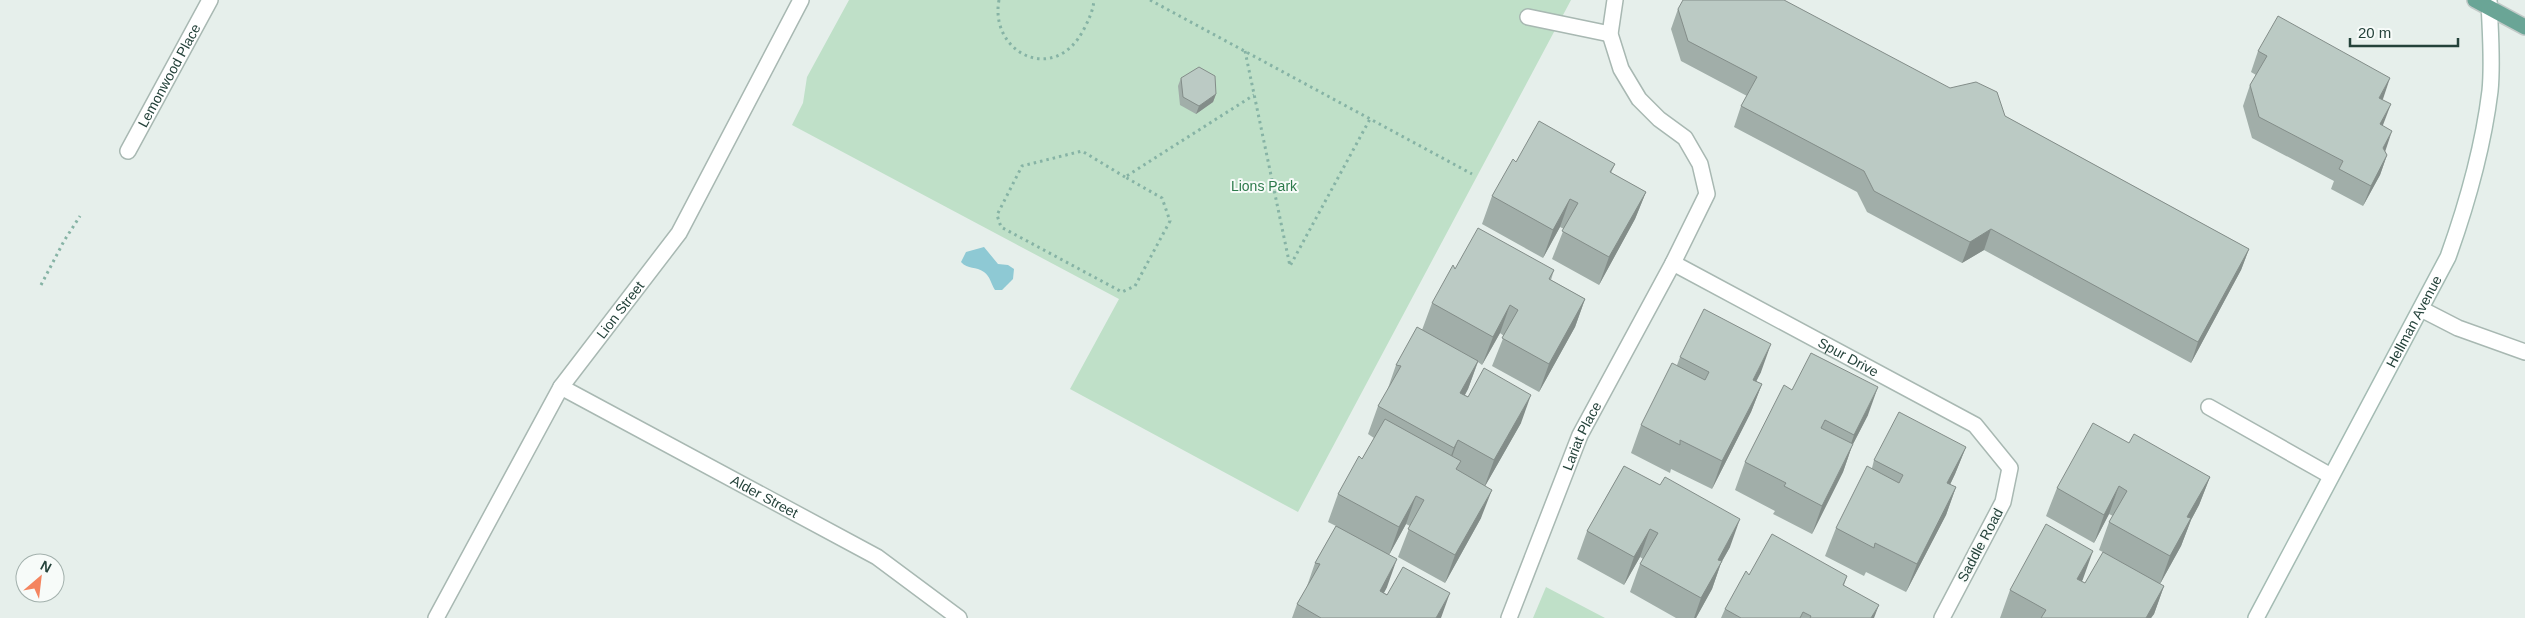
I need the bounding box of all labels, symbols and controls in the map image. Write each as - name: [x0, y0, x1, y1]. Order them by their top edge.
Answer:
- scale bar: [2350, 15, 2458, 47]
- street label: Lemonwood Place: [134, 21, 204, 130]
- text: 20 m: [2358, 24, 2391, 41]
- park label: Lions Park: [1231, 178, 1298, 194]
- street label: Hellman Avenue: [2383, 272, 2445, 370]
- street label: Lion Street: [593, 278, 647, 342]
- street label: Spur Drive: [1815, 334, 1882, 380]
- street label: Lariat Place: [1559, 399, 1605, 473]
- street label: Alder Street: [728, 472, 801, 521]
- street label: Saddle Road: [1954, 506, 2006, 584]
- north arrow: [15, 553, 65, 603]
- text: N: [38, 557, 54, 576]

